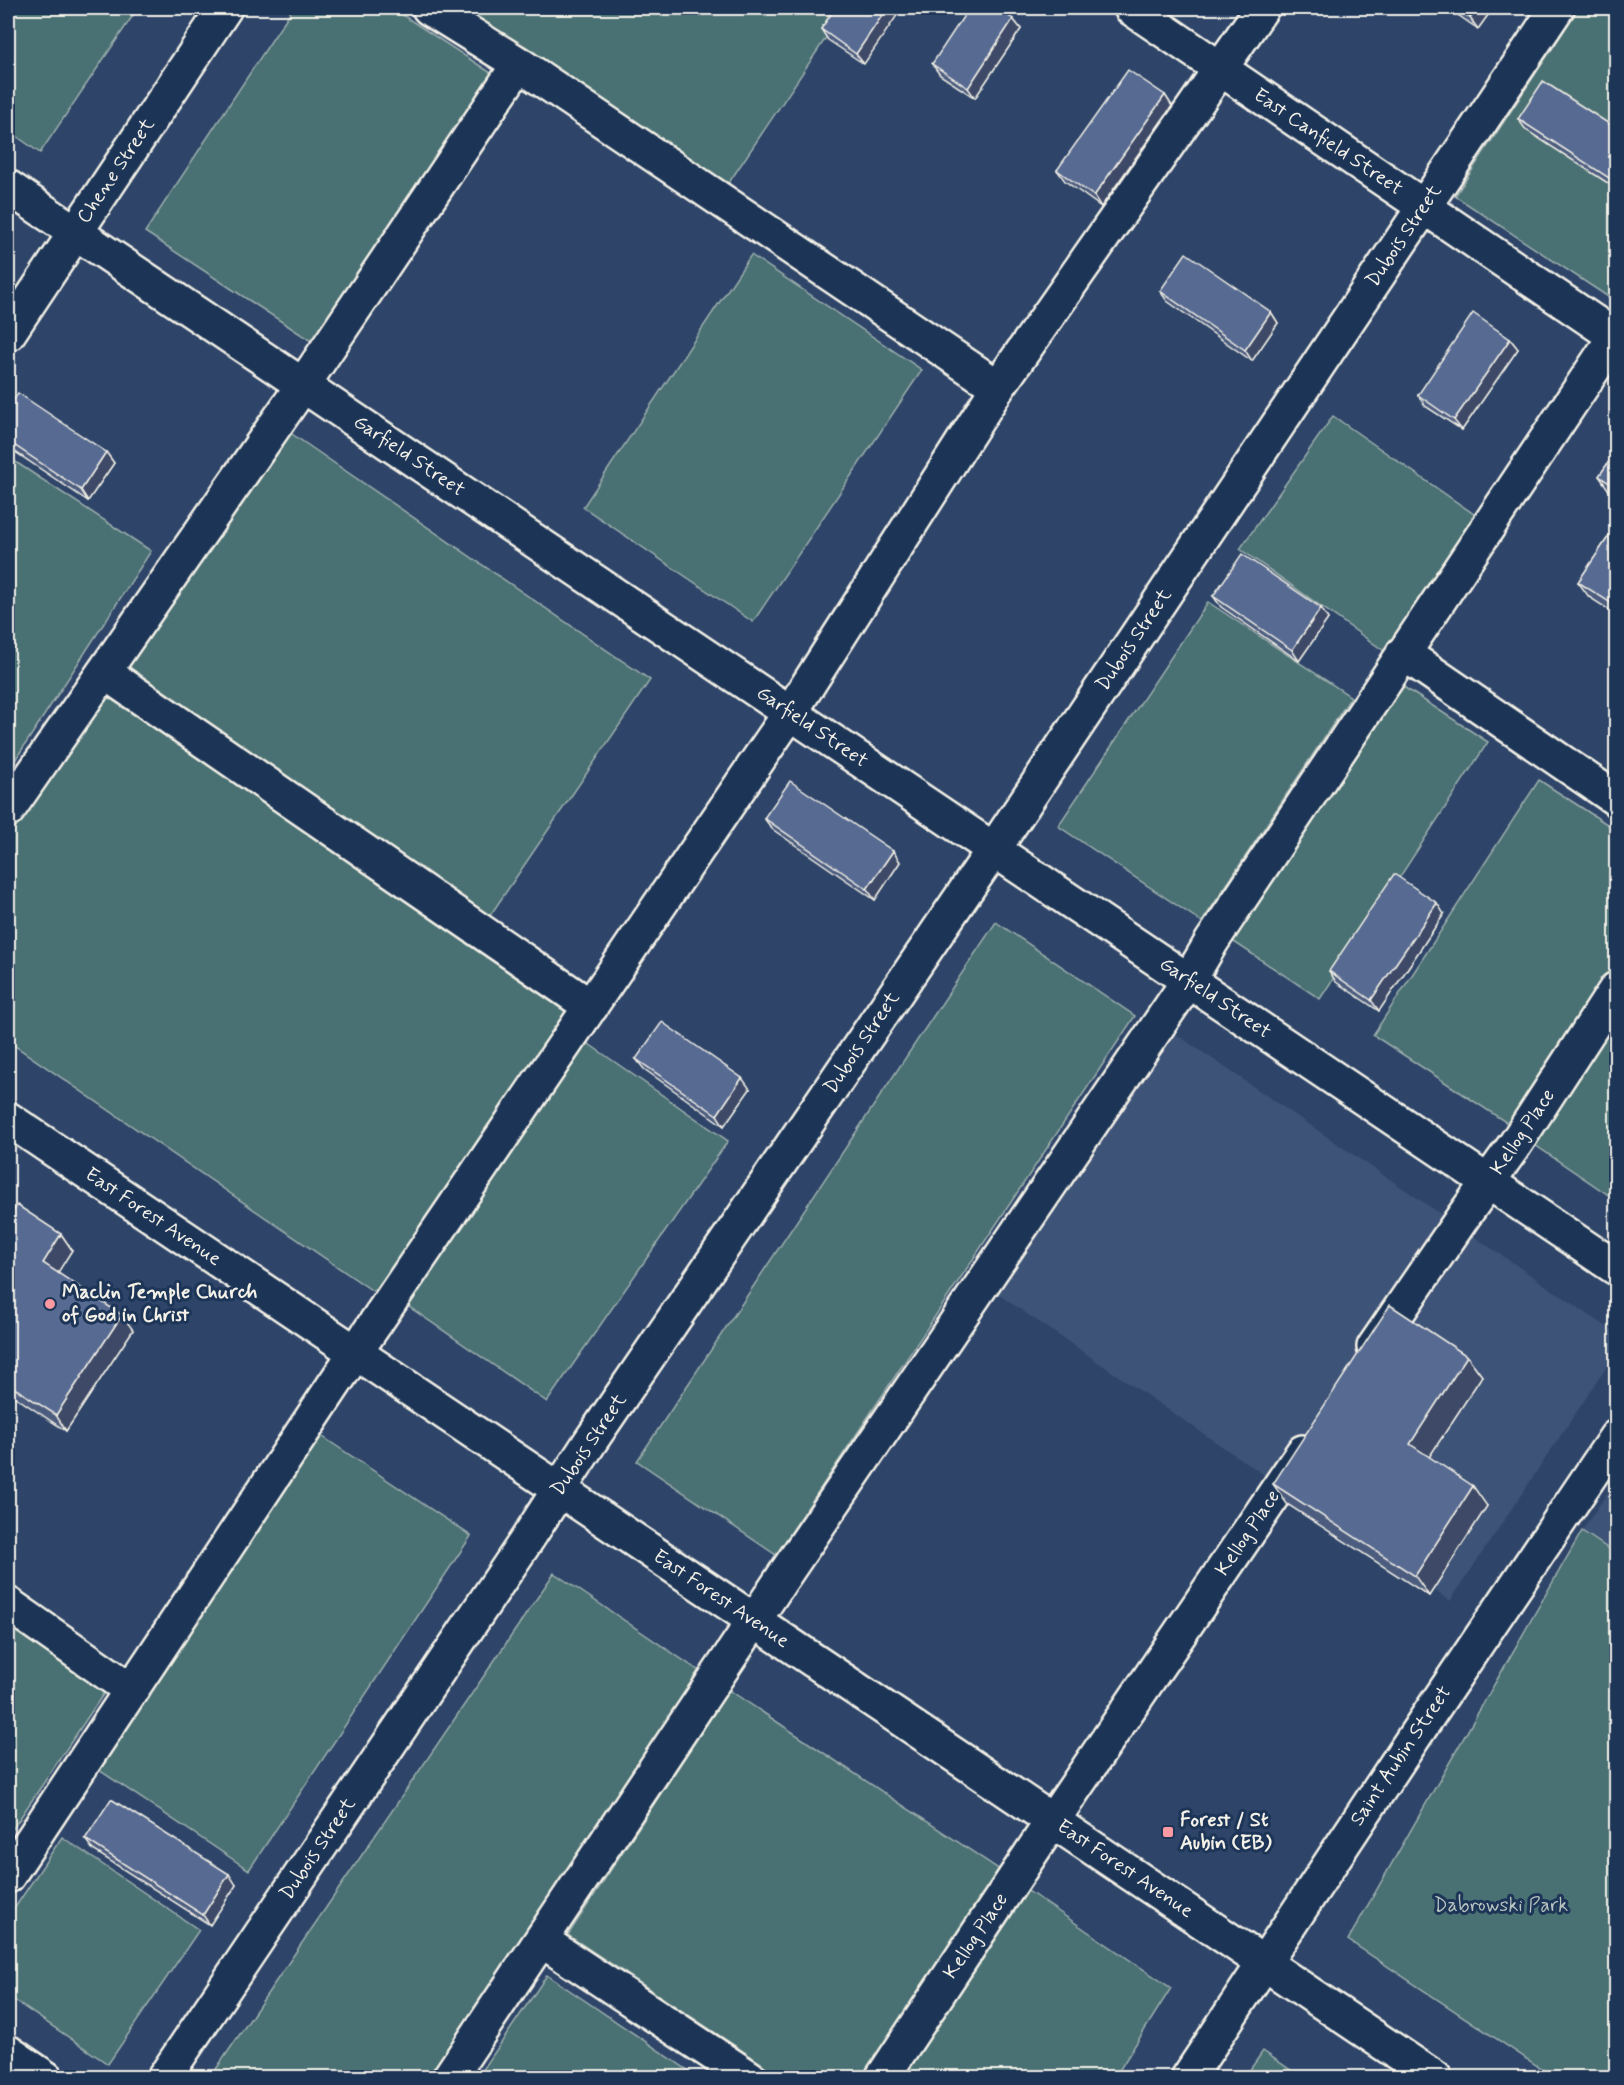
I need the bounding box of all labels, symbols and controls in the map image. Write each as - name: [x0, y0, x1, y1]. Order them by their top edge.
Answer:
- street label: East Canfield Street: [1248, 82, 1408, 202]
- street label: Chene Street: [71, 113, 161, 229]
- street label: Dubois Street: [1360, 179, 1448, 293]
- street label: Garfield Street: [348, 409, 470, 503]
- street label: Dubois Street: [1090, 583, 1178, 697]
- street label: Garfield Street: [751, 680, 873, 774]
- street label: Garfield Street: [1154, 951, 1276, 1045]
- street label: Dubois Street: [818, 986, 906, 1100]
- street label: Kellog Place: [1484, 1084, 1562, 1180]
- street label: East Forest Avenue: [80, 1161, 227, 1273]
- place label: Maclin Temple Church of God in Christ: [62, 1279, 258, 1329]
- marker: Maclin Temple Church of God in Christ: [43, 1297, 57, 1311]
- street label: Dubois Street: [545, 1388, 633, 1502]
- street label: Kellog Place: [1209, 1485, 1287, 1581]
- street label: East Forest Avenue: [648, 1543, 795, 1655]
- street label: Saint Aubin Street: [1344, 1681, 1458, 1831]
- street label: Dubois Street: [274, 1792, 362, 1906]
- place label: Forest / St Aubin (EB): [1180, 1807, 1272, 1857]
- street label: East Forest Avenue: [1052, 1813, 1199, 1925]
- marker: Forest / St Aubin (EB): [1161, 1825, 1175, 1839]
- street label: Kellog Place: [937, 1888, 1015, 1984]
- park label: Dabrowski Park: [1434, 1892, 1568, 1919]

